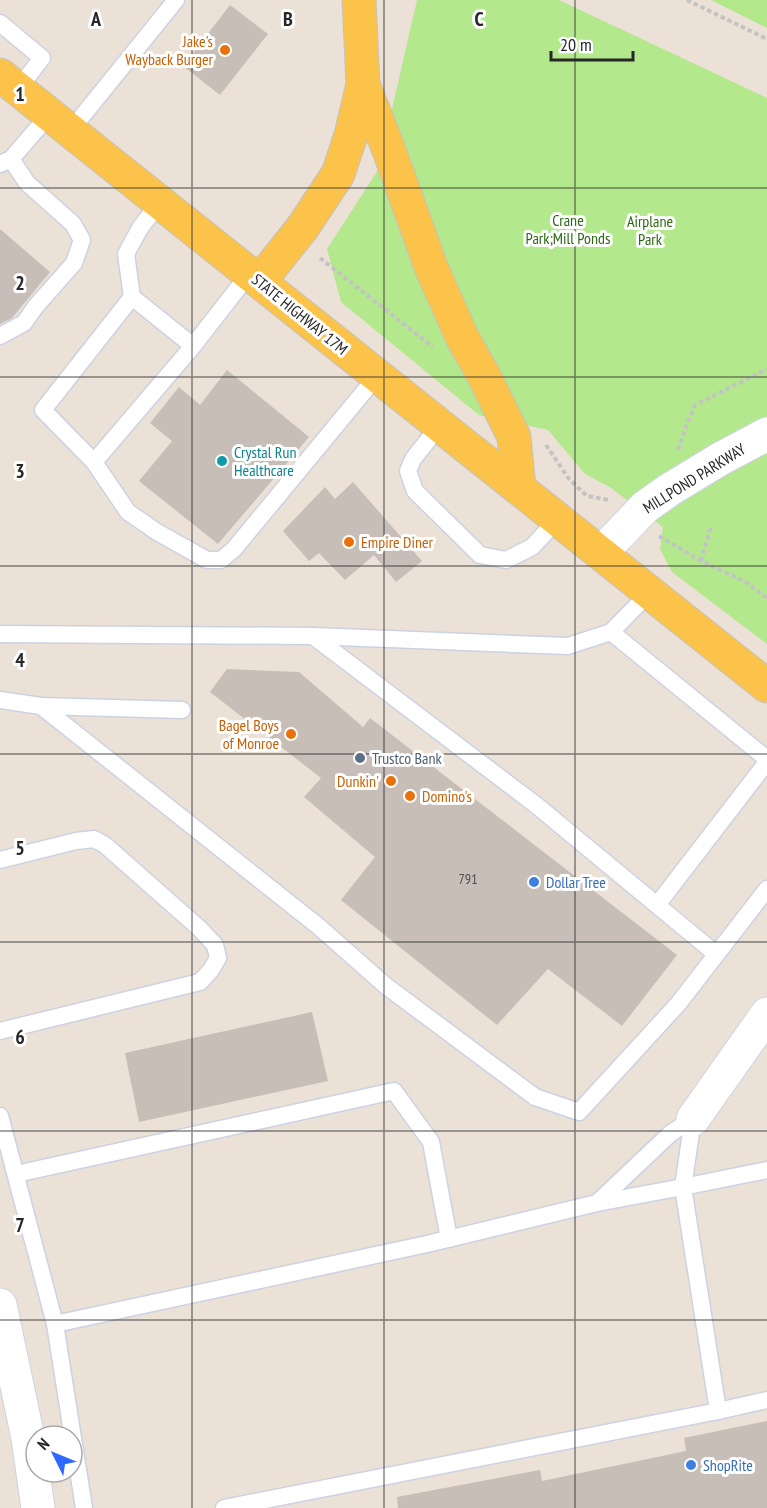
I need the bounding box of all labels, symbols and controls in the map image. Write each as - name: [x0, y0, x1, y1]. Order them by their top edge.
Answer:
- text: A: [90, 6, 102, 32]
- text: B: [283, 6, 293, 32]
- text: C: [474, 6, 484, 32]
- scale bar: [551, 24, 634, 62]
- place label: Jake's Wayback Burger: [125, 31, 214, 69]
- text: 20 m: [560, 33, 592, 56]
- marker: Jake's Wayback Burger: [218, 43, 232, 57]
- text: 1: [15, 81, 25, 107]
- park label: Crane Park;Mill Ponds: [526, 210, 610, 248]
- park label: Airplane Park: [627, 211, 673, 249]
- street label: STATE HIGHWAY 17M: [248, 269, 352, 359]
- text: 2: [15, 270, 25, 296]
- street label: MILLPOND PARKWAY: [639, 438, 750, 517]
- place label: Crystal Run Healthcare: [234, 442, 297, 480]
- marker: Crystal Run Healthcare: [215, 454, 229, 468]
- text: 3: [15, 458, 25, 484]
- place label: Empire Diner: [361, 532, 434, 552]
- marker: Empire Diner: [342, 535, 356, 549]
- text: 4: [15, 647, 25, 673]
- place label: Bagel Boys of Monroe: [219, 715, 279, 753]
- marker: Bagel Boys of Monroe: [284, 727, 298, 741]
- place label: Trustco Bank: [372, 748, 442, 768]
- marker: Trustco Bank: [353, 751, 367, 765]
- place label: Dunkin': [337, 771, 379, 791]
- marker: Dunkin': [384, 774, 398, 788]
- place label: Domino's: [422, 786, 472, 806]
- marker: Domino's: [403, 789, 417, 803]
- text: 5: [15, 835, 25, 861]
- house number: 791: [459, 870, 477, 888]
- place label: Dollar Tree: [546, 872, 606, 892]
- marker: Dollar Tree: [527, 875, 541, 889]
- text: 6: [15, 1024, 25, 1050]
- text: 7: [15, 1212, 25, 1238]
- north arrow: [24, 1424, 84, 1484]
- text: N: [33, 1434, 53, 1454]
- place label: ShopRite: [703, 1455, 753, 1475]
- marker: ShopRite: [684, 1458, 698, 1472]

